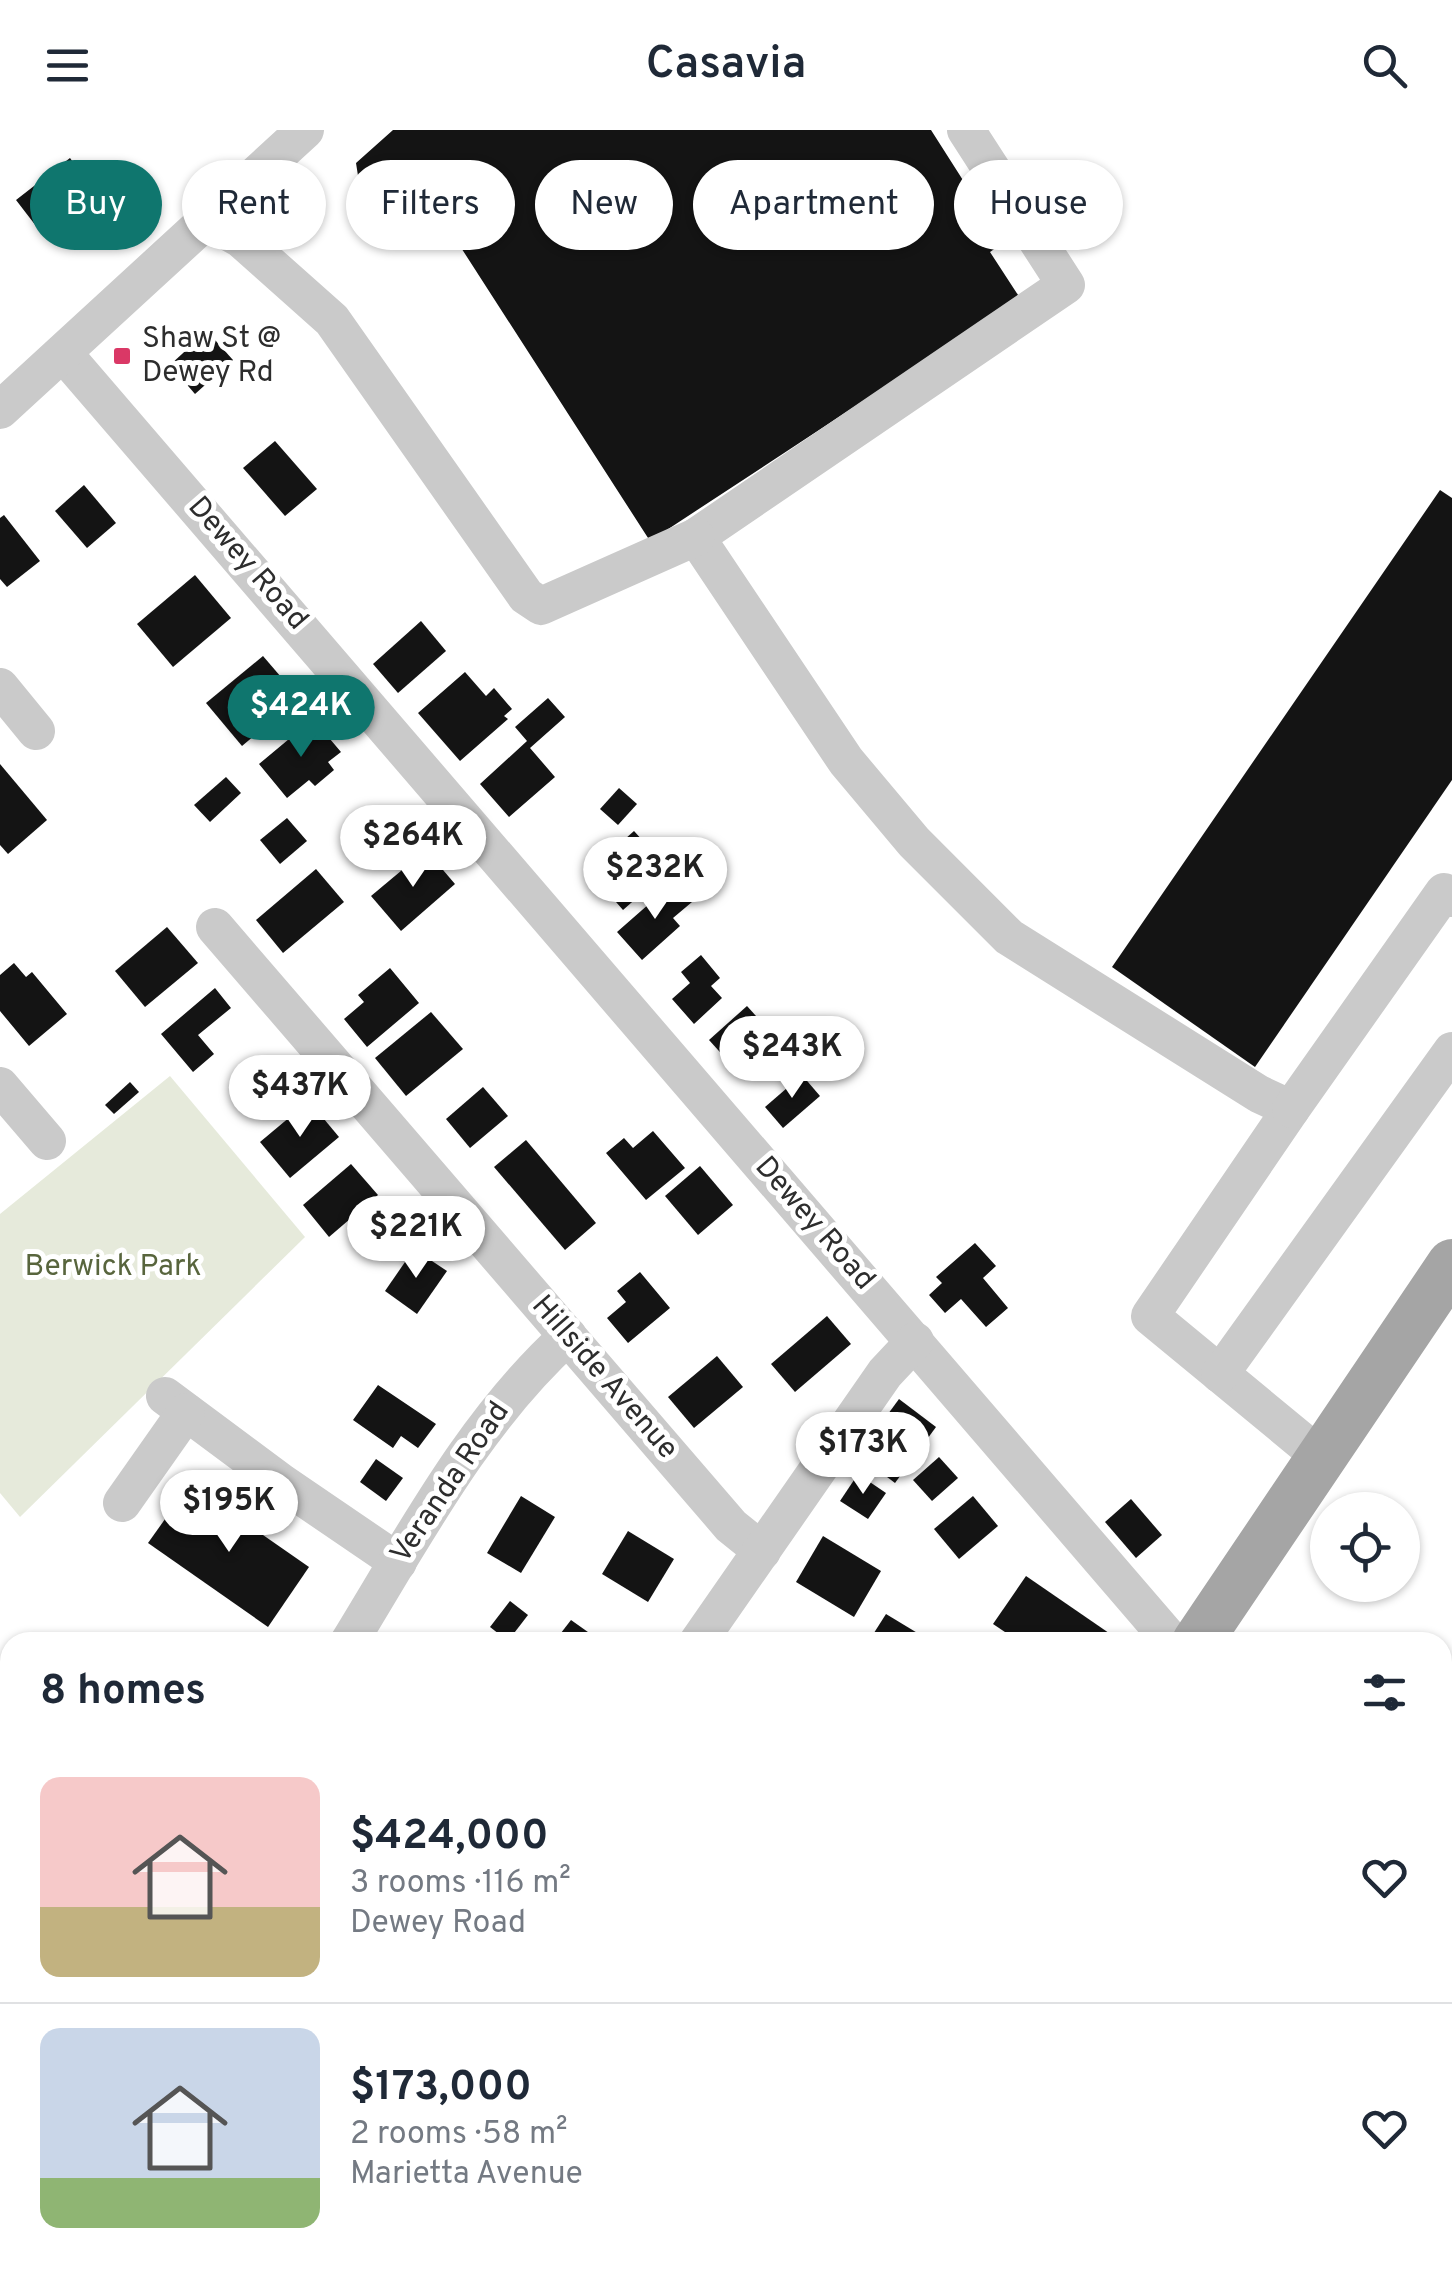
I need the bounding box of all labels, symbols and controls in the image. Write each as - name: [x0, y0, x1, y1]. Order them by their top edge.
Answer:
- text: Casavia: [646, 37, 806, 94]
- icon: menu: [40, 38, 95, 93]
- icon: search: [1357, 38, 1412, 93]
- chip: Buy: [30, 160, 162, 250]
- chip: Rent: [182, 160, 326, 250]
- chip: Filters: [346, 160, 515, 250]
- chip: New: [535, 160, 673, 250]
- chip: Apartment: [693, 160, 934, 250]
- chip: House: [954, 160, 1123, 250]
- place label: Shaw St @ Dewey Rd: [142, 321, 281, 392]
- marker: Shaw St @ Dewey Rd: [111, 345, 133, 367]
- street label: Dewey Road: [179, 490, 315, 638]
- pin: $424K: [231, 675, 371, 760]
- text: $424K: [250, 687, 352, 727]
- pin: $264K: [343, 805, 483, 890]
- text: $264K: [362, 817, 464, 857]
- pin: $232K: [585, 837, 725, 922]
- text: $232K: [605, 849, 705, 889]
- pin: $243K: [722, 1016, 862, 1101]
- text: $243K: [741, 1028, 843, 1068]
- pin: $437K: [230, 1055, 370, 1140]
- text: $437K: [251, 1067, 349, 1107]
- street label: Dewey Road: [746, 1150, 882, 1298]
- pin: $221K: [346, 1196, 486, 1281]
- text: $221K: [369, 1208, 463, 1248]
- park label: Berwick Park: [24, 1249, 202, 1286]
- street label: Hillside Avenue: [523, 1288, 685, 1468]
- street label: Veranda Road: [383, 1395, 519, 1571]
- pin: $173K: [793, 1412, 933, 1497]
- text: $173K: [818, 1424, 908, 1464]
- pin: $195K: [159, 1470, 299, 1555]
- text: $195K: [182, 1482, 276, 1522]
- map controls: [1310, 1492, 1420, 1602]
- button: locate: [1310, 1492, 1420, 1602]
- icon: filters: [1357, 1665, 1412, 1720]
- text: 8 homes: [40, 1666, 206, 1719]
- text: $424,000: [350, 1811, 549, 1864]
- icon: home: [120, 1817, 240, 1937]
- icon: heart: [1357, 1850, 1412, 1905]
- text: 3 rooms · 116 m²: [350, 1864, 571, 1904]
- text: Dewey Road: [350, 1904, 526, 1944]
- text: $173,000: [350, 2062, 532, 2115]
- icon: home: [120, 2068, 240, 2188]
- icon: heart: [1357, 2101, 1412, 2156]
- text: 2 rooms · 58 m²: [350, 2115, 568, 2155]
- text: Marietta Avenue: [350, 2155, 583, 2195]

